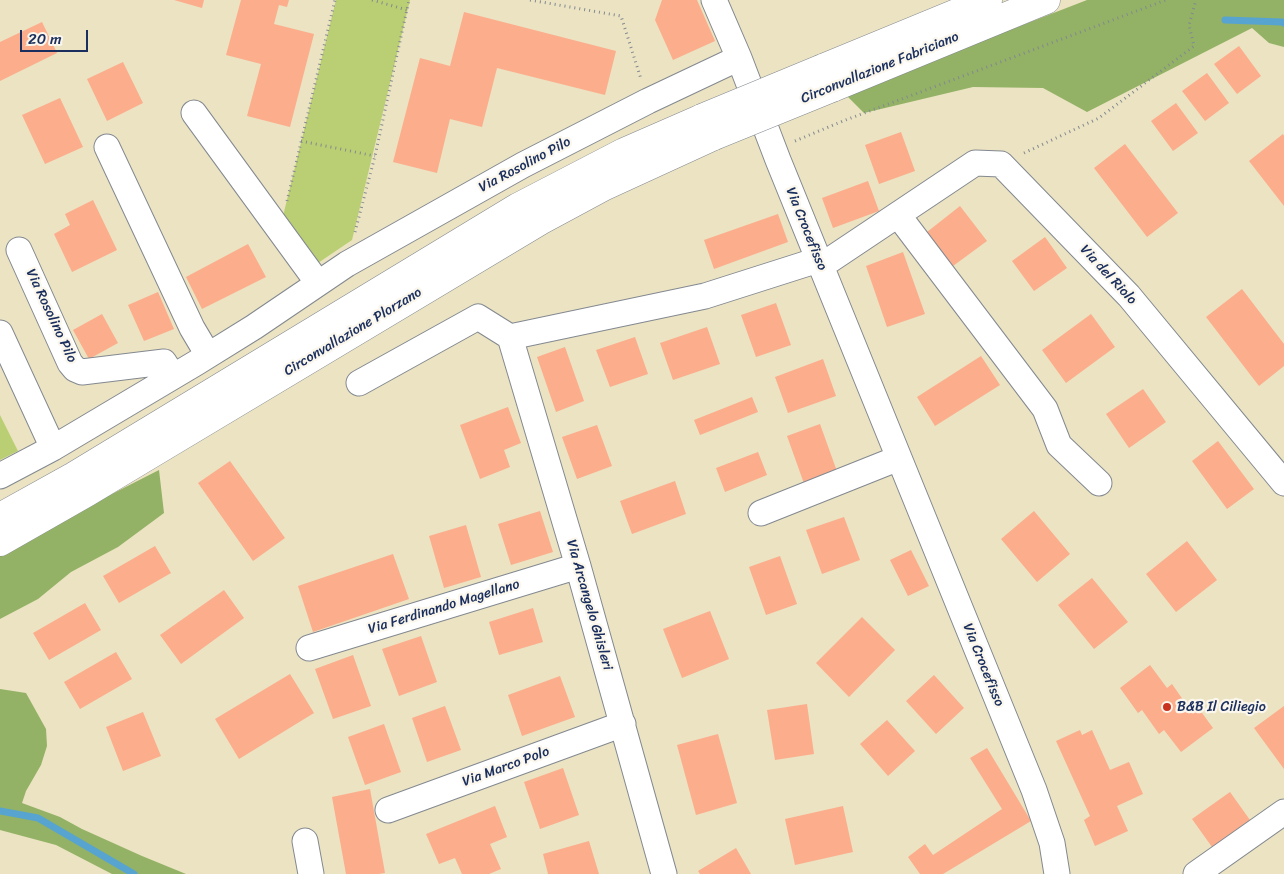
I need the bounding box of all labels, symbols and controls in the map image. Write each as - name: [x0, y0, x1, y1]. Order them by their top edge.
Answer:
- scale bar: [22, 20, 90, 52]
- text: 20 m: [28, 26, 62, 52]
- street label: Circonvallazione Fabriciano: [799, 29, 961, 107]
- street label: Via Rosolino Pilo: [476, 134, 574, 196]
- street label: Via Crocefisso: [782, 185, 830, 273]
- street label: Via del Riolo: [1076, 242, 1140, 308]
- street label: Via Rosolino Pilo: [22, 266, 80, 366]
- street label: Circonvallazione Plorzano: [281, 284, 425, 380]
- street label: Via Arcangelo Ghisleri: [562, 538, 616, 672]
- street label: Via Ferdinando Magellano: [366, 576, 522, 638]
- street label: Via Crocefisso: [959, 621, 1007, 709]
- place label: B&B Il Ciliegio: [1177, 699, 1266, 715]
- marker: B&B Il Ciliegio: [1161, 701, 1173, 713]
- street label: Via Marco Polo: [460, 743, 552, 791]

